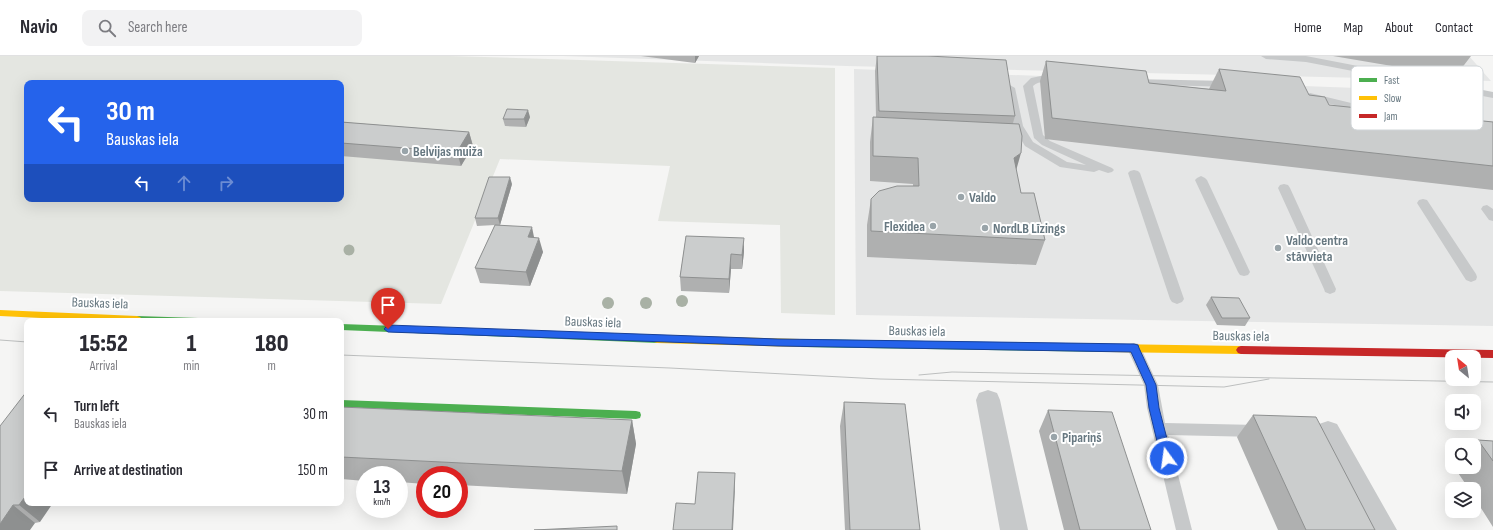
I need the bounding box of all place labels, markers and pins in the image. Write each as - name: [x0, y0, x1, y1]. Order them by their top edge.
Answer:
- place label: Belvijas muiža: [413, 143, 483, 160]
- marker: Belvijas muiža: [400, 146, 410, 156]
- place label: Valdo: [969, 189, 996, 206]
- marker: Valdo: [956, 192, 966, 202]
- place label: Flexidea: [884, 218, 925, 235]
- place label: NordLB Līzings: [993, 220, 1065, 237]
- marker: Flexidea: [928, 221, 938, 231]
- marker: NordLB Līzings: [980, 223, 990, 233]
- place label: Valdo centra stāvvieta: [1286, 232, 1348, 265]
- marker: Valdo centra stāvvieta: [1273, 243, 1283, 253]
- pin: [371, 288, 405, 329]
- place label: Pipariņš: [1062, 429, 1102, 446]
- marker: Pipariņš: [1049, 432, 1059, 442]

